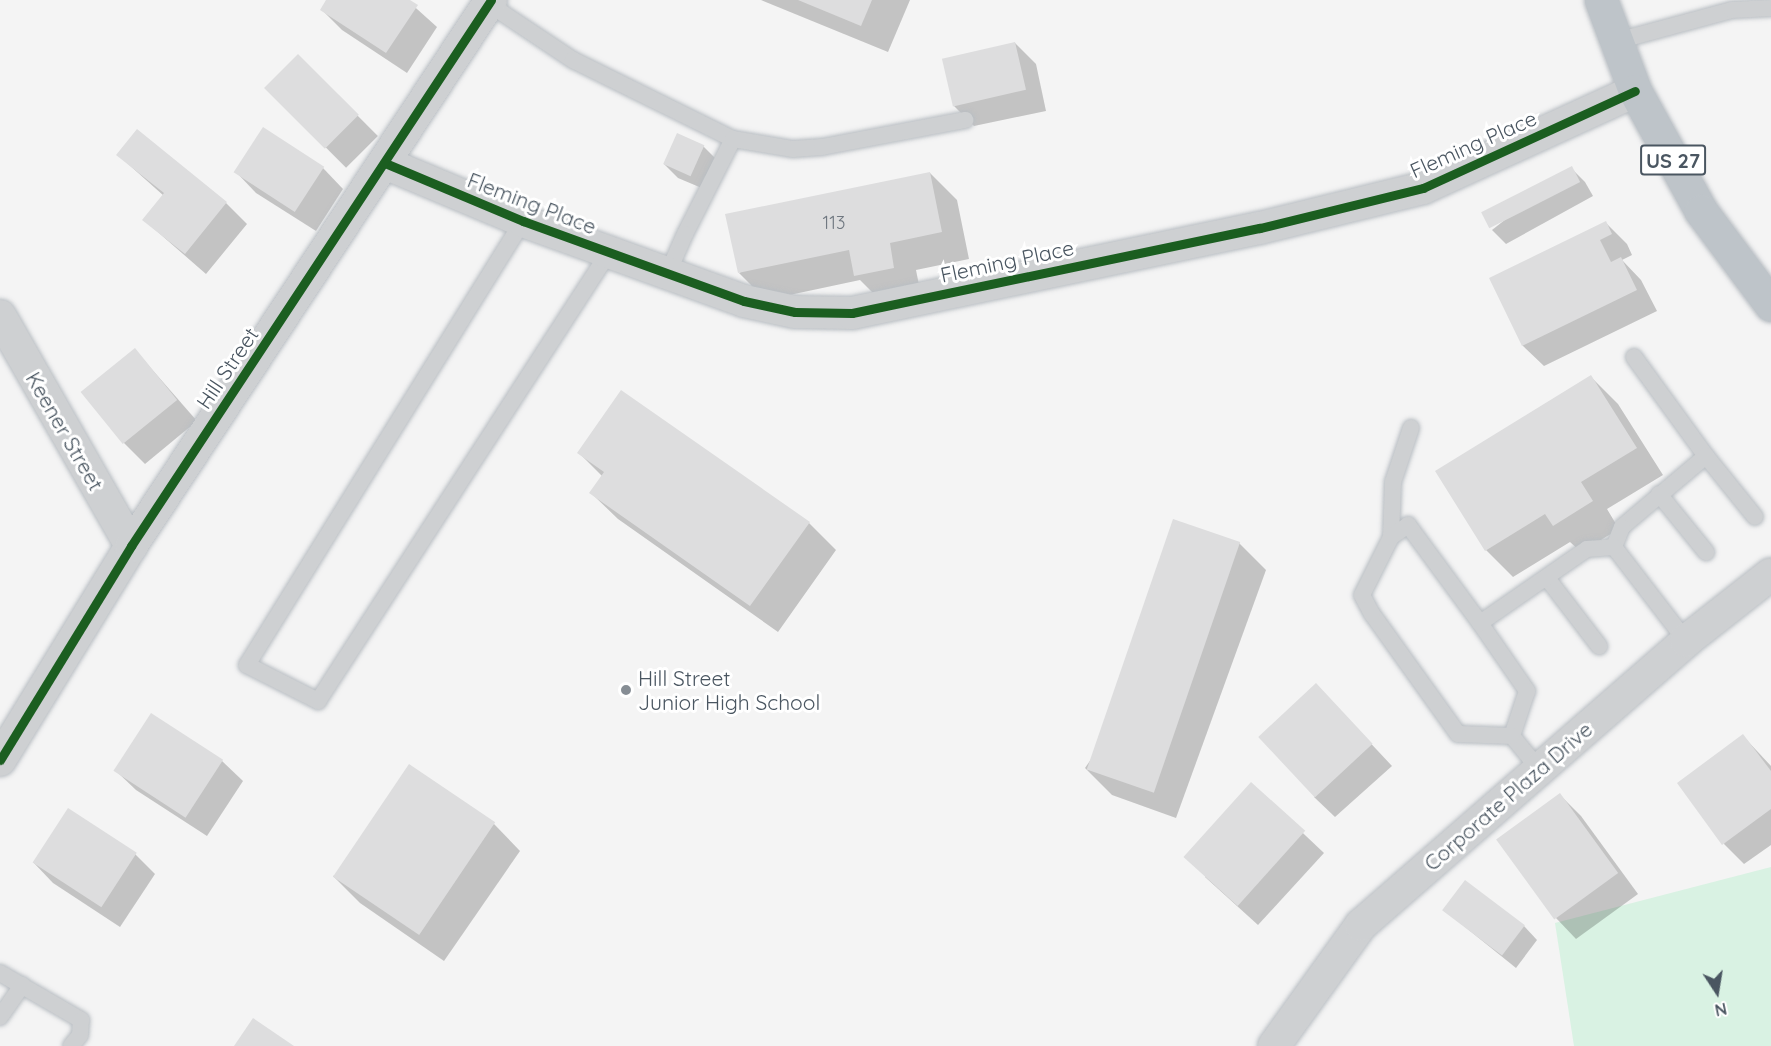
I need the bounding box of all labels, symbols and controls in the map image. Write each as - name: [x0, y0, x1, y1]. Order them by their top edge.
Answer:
- street label: Fleming Place: [1406, 105, 1540, 183]
- road number: US 27: [1640, 143, 1706, 177]
- street label: Fleming Place: [464, 167, 600, 239]
- house number: 113: [823, 212, 845, 234]
- street label: Fleming Place: [938, 235, 1076, 287]
- street label: Hill Street: [191, 323, 263, 413]
- street label: Keener Street: [21, 367, 109, 495]
- place label: Hill Street Junior High School: [638, 665, 820, 715]
- marker: Hill Street Junior High School: [619, 683, 633, 697]
- street label: Corporate Plaza Drive: [1419, 716, 1597, 876]
- north arrow: [1687, 962, 1747, 1022]
- text: N: [1713, 999, 1729, 1021]

